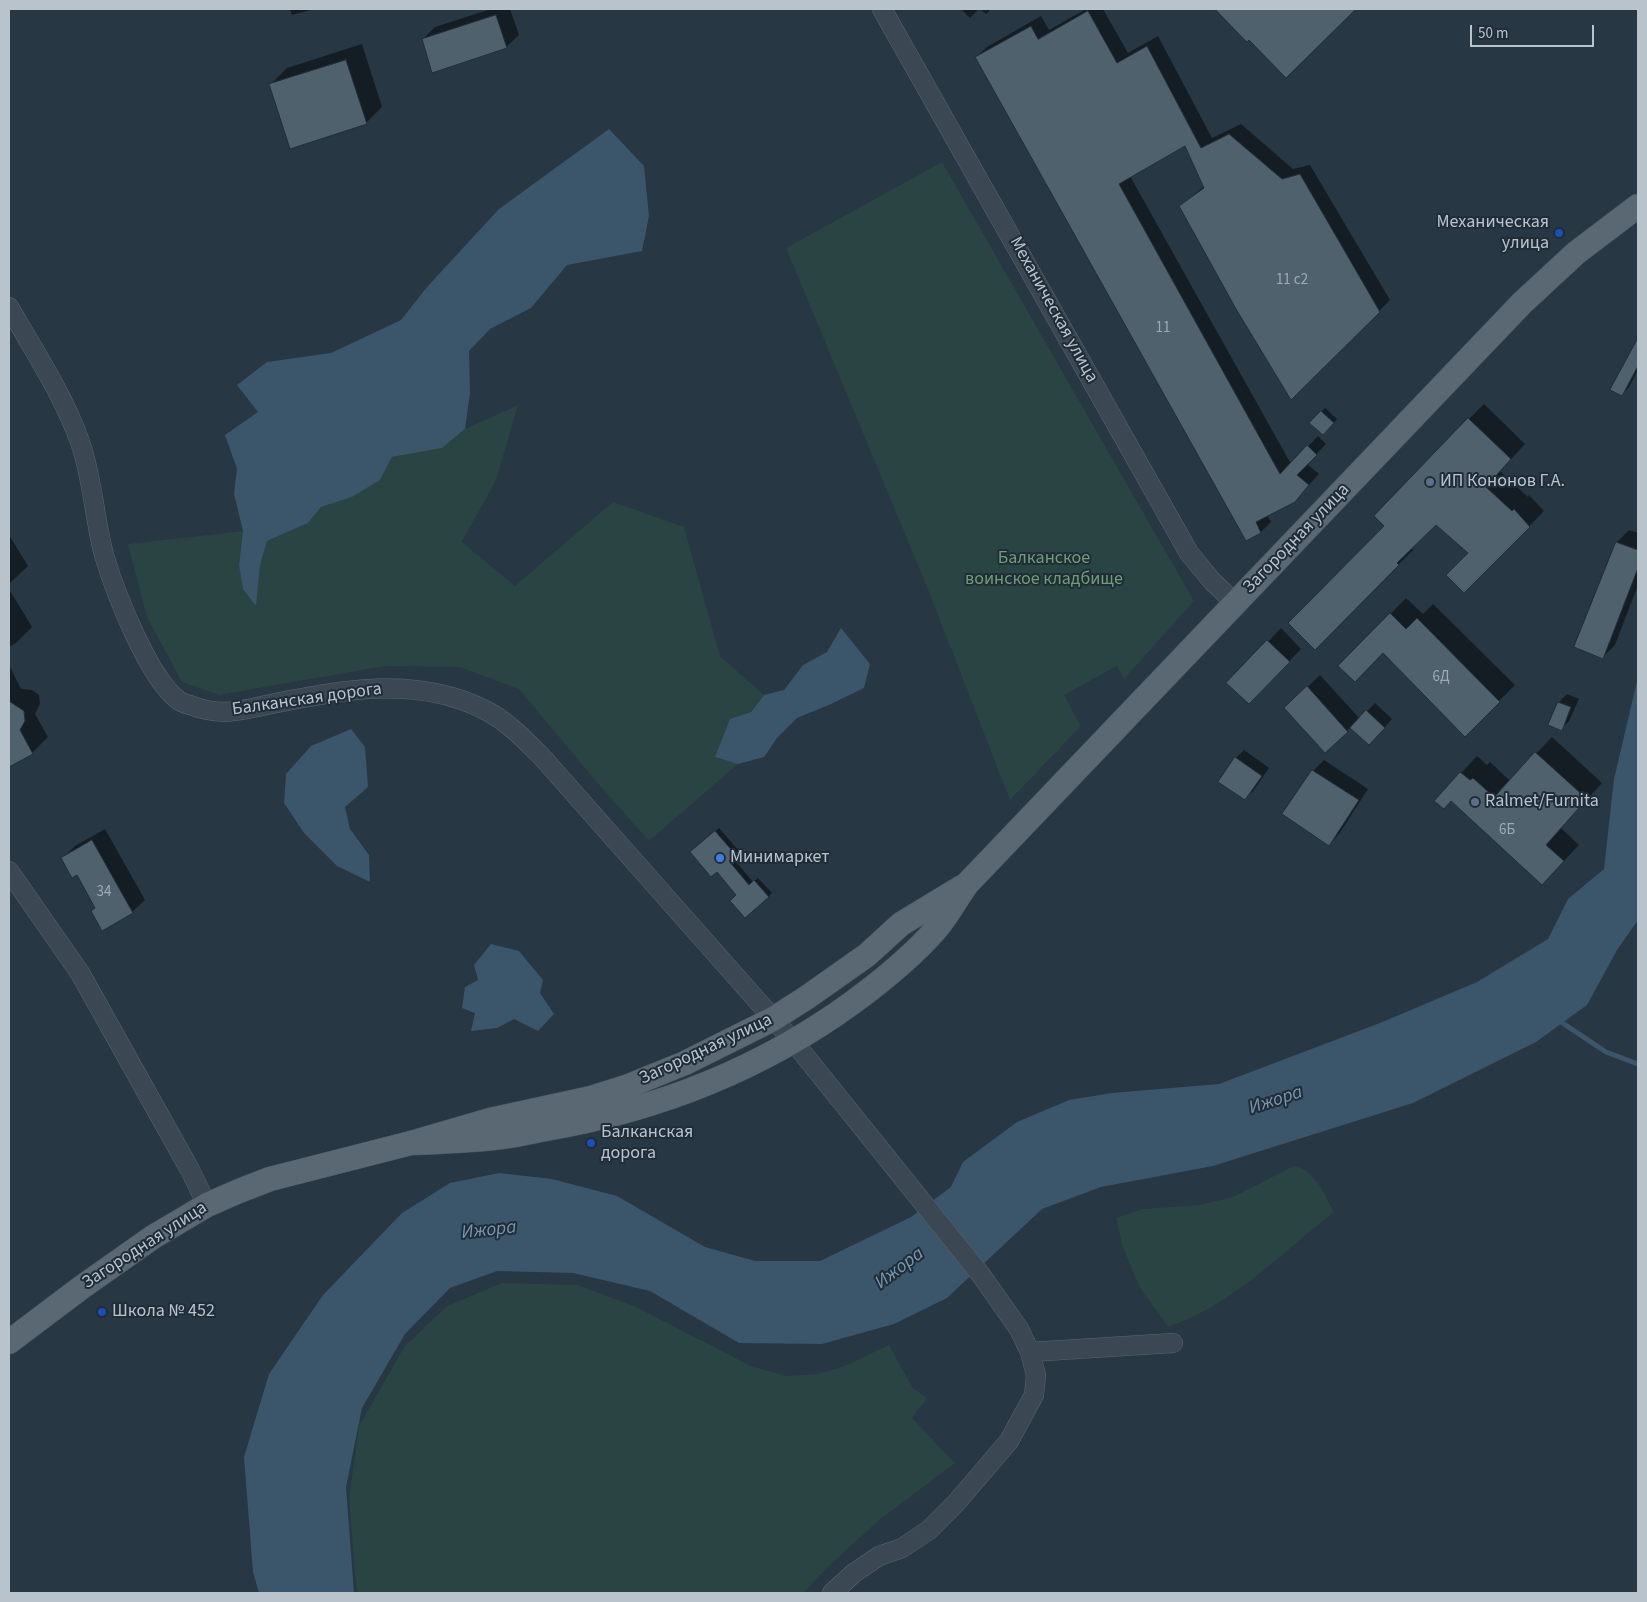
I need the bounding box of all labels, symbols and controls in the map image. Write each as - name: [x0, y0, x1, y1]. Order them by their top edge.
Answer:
- scale bar: [1472, 15, 1596, 47]
- text: 50 m: [1478, 23, 1508, 44]
- place label: Механическая улица: [1436, 212, 1549, 254]
- marker: Механическая улица: [1553, 227, 1565, 239]
- street label: Механическая улица: [1004, 233, 1102, 387]
- house number: 11 с2: [1276, 272, 1308, 290]
- house number: 11: [1156, 320, 1170, 338]
- place label: ИП Кононов Г.А.: [1440, 471, 1565, 493]
- marker: ИП Кононов Г.А.: [1424, 476, 1436, 488]
- street label: Загородная улица: [1239, 480, 1355, 598]
- park label: Балканское воинское кладбище: [965, 548, 1123, 590]
- house number: 6Д: [1432, 669, 1450, 687]
- street label: Балканская дорога: [231, 679, 383, 721]
- place label: Ralmet/Furnita: [1485, 791, 1599, 813]
- marker: Ralmet/Furnita: [1469, 796, 1481, 808]
- house number: 6Б: [1499, 822, 1515, 840]
- place label: Минимаркет: [730, 847, 830, 869]
- marker: Минимаркет: [714, 852, 726, 864]
- house number: 34: [97, 884, 111, 902]
- street label: Загородная улица: [636, 1010, 776, 1090]
- water label: Ижора: [1246, 1082, 1306, 1120]
- place label: Балканская дорога: [601, 1122, 693, 1164]
- marker: Балканская дорога: [585, 1137, 597, 1149]
- street label: Загородная улица: [79, 1198, 211, 1294]
- water label: Ижора: [460, 1217, 518, 1245]
- water label: Ижора: [871, 1243, 929, 1295]
- place label: Школа № 452: [112, 1301, 215, 1323]
- marker: Школа № 452: [96, 1306, 108, 1318]

